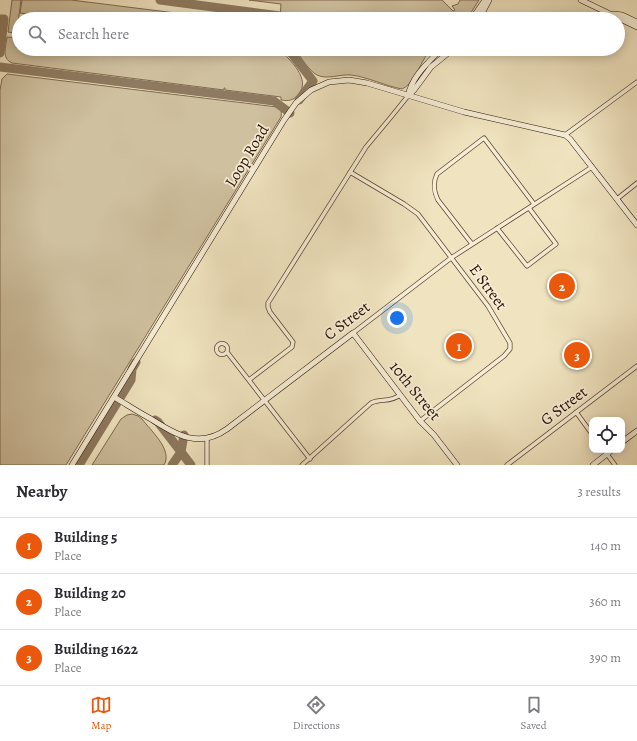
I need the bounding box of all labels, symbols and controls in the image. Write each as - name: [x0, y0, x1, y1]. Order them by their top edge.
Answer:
- search box: [12, 12, 625, 56]
- icon: search: [26, 23, 48, 45]
- text: Search here: [58, 24, 129, 44]
- street label: Loop Road: [220, 120, 274, 191]
- street label: E Street: [464, 260, 512, 314]
- pin: 2: [549, 271, 575, 301]
- street label: C Street: [319, 296, 375, 346]
- your location: [387, 308, 407, 328]
- pin: 1: [446, 331, 472, 361]
- pin: 3: [564, 340, 590, 370]
- street label: 10th Street: [384, 357, 446, 425]
- street label: G Street: [536, 381, 592, 431]
- map controls: [589, 417, 625, 453]
- button: locate: [589, 417, 625, 453]
- text: Nearby: [16, 480, 67, 503]
- text: 3 results: [577, 483, 621, 500]
- text: Building 5: [54, 527, 117, 547]
- text: 1: [27, 537, 31, 554]
- text: 140 m: [590, 537, 621, 554]
- text: Place: [54, 547, 82, 564]
- text: Building 20: [54, 583, 126, 603]
- text: 2: [26, 593, 32, 610]
- text: 360 m: [589, 593, 621, 610]
- text: Place: [54, 603, 82, 620]
- text: Building 1622: [54, 639, 138, 659]
- text: 3: [26, 649, 32, 666]
- text: 390 m: [589, 649, 621, 666]
- text: Place: [54, 659, 82, 676]
- tab: Map: [90, 694, 112, 733]
- tab: Directions: [293, 694, 340, 733]
- tab: Saved: [521, 694, 547, 733]

